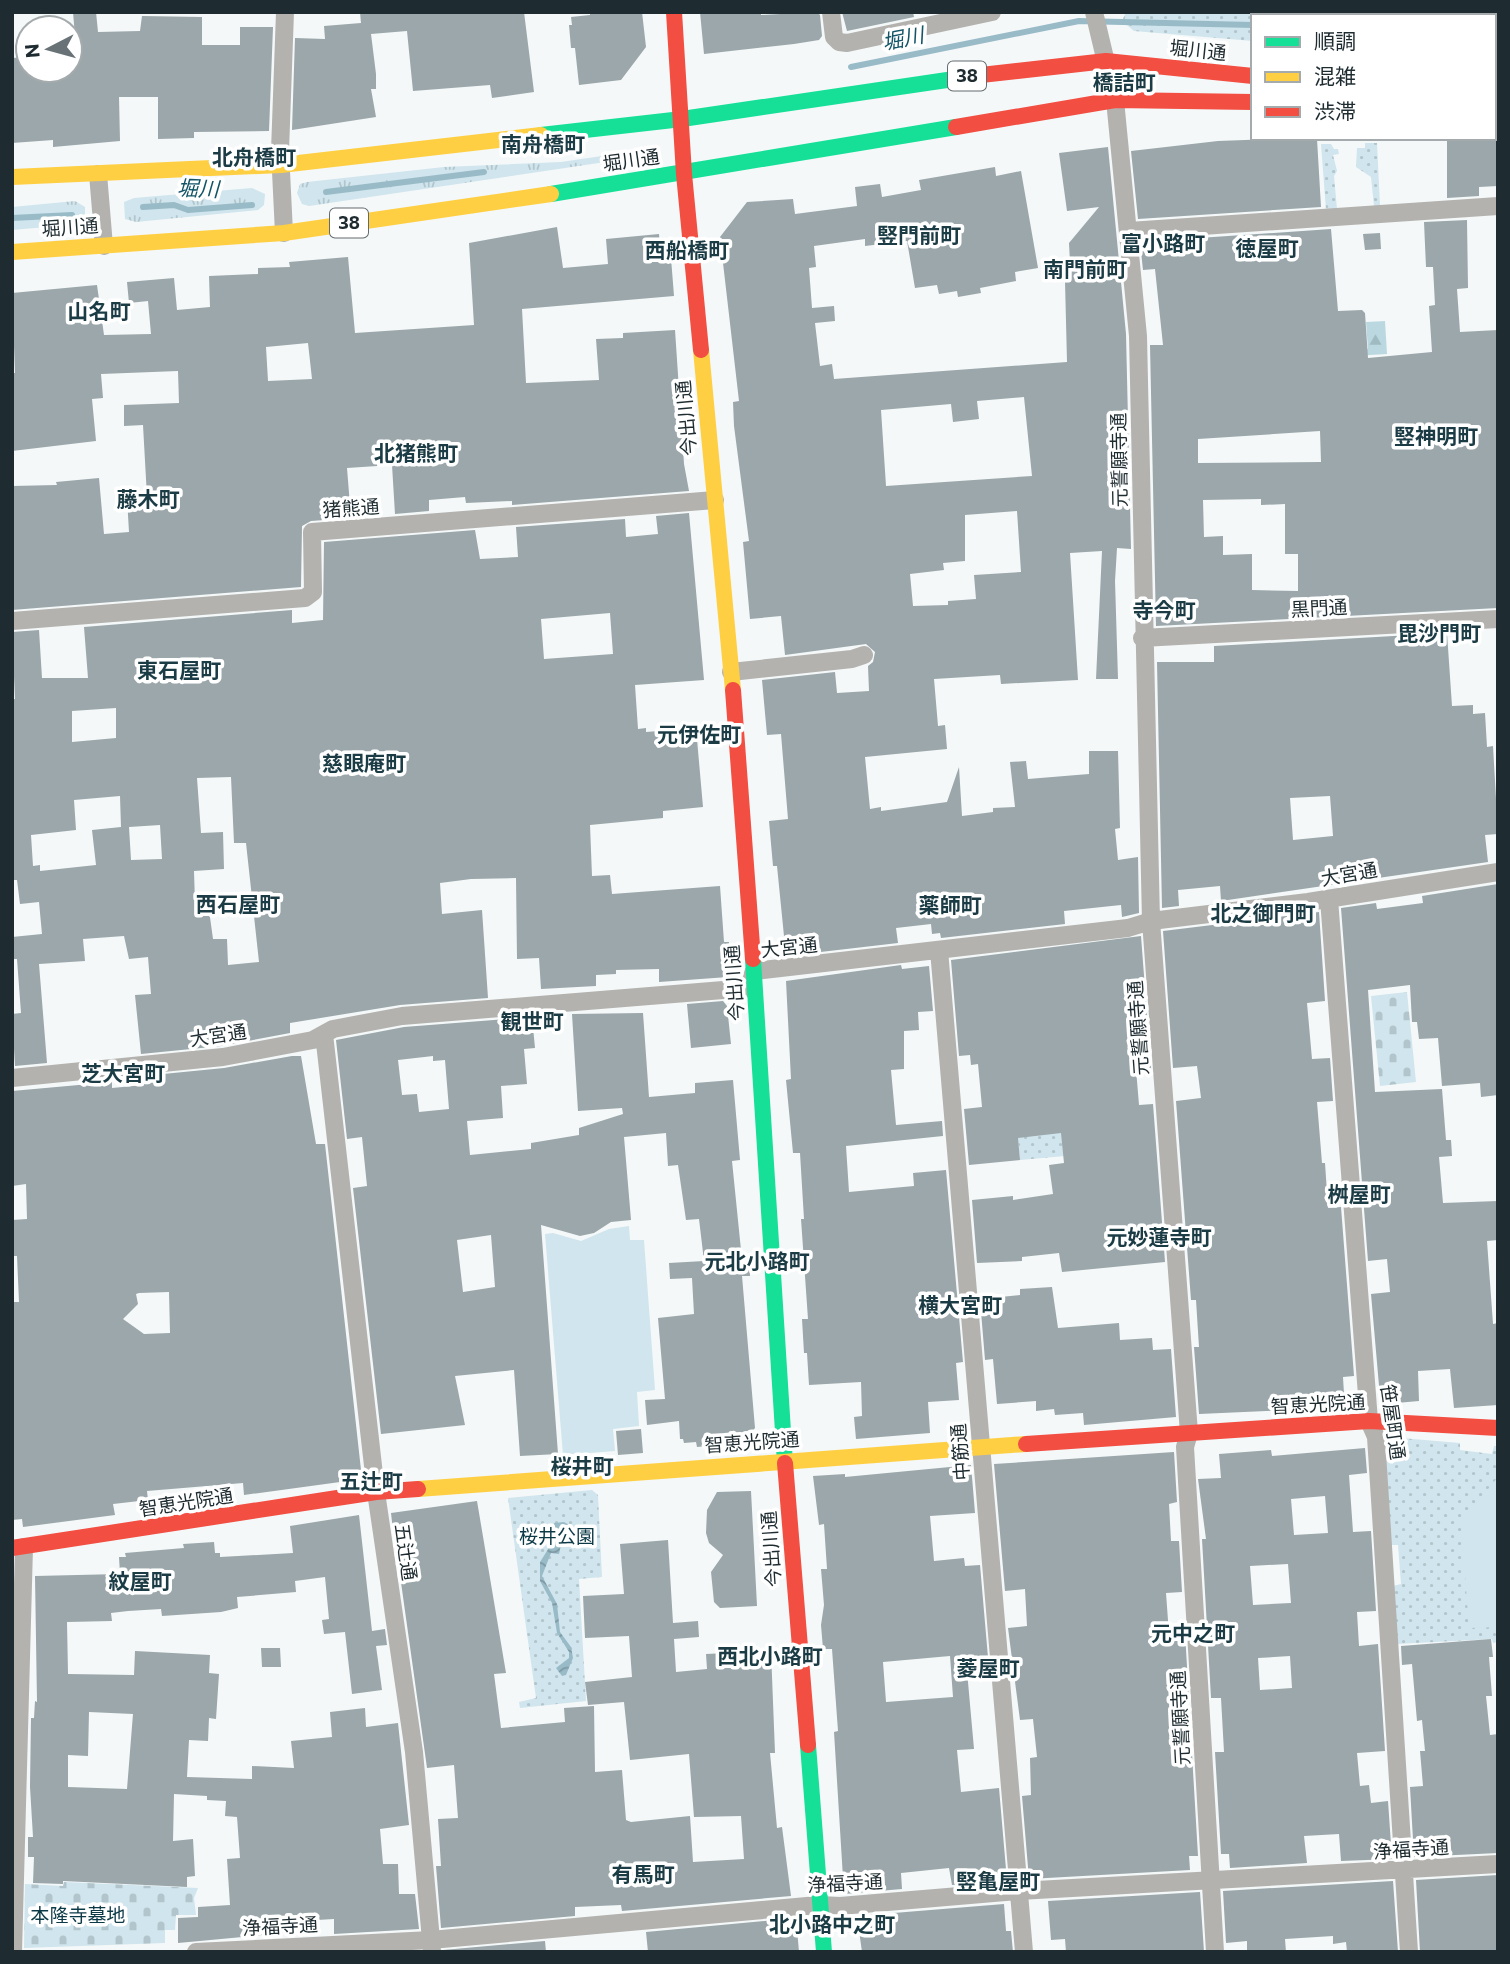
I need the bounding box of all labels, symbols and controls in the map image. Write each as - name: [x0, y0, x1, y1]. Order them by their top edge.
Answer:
- north arrow: [14, 14, 84, 84]
- legend: [1251, 14, 1496, 140]
- water label: 堀川: [880, 21, 928, 54]
- text: 順調: [1314, 28, 1356, 53]
- street label: 堀川通: [1168, 35, 1228, 64]
- text: N: [19, 43, 44, 59]
- road number: 38: [948, 62, 986, 90]
- text: 混雑: [1314, 63, 1356, 88]
- district label: 橋詰町: [1093, 69, 1156, 94]
- text: 渋滞: [1314, 98, 1356, 123]
- district label: 南舟橋町: [501, 131, 585, 156]
- district label: 北舟橋町: [212, 144, 296, 169]
- street label: 堀川通: [601, 144, 661, 175]
- water label: 堀川: [177, 174, 221, 201]
- road number: 38: [330, 208, 368, 238]
- street label: 堀川通: [41, 213, 99, 240]
- district label: 竪門前町: [877, 222, 961, 247]
- district label: 富小路町: [1121, 230, 1205, 255]
- district label: 徳屋町: [1236, 235, 1299, 260]
- district label: 西船橋町: [645, 237, 729, 262]
- district label: 南門前町: [1043, 256, 1127, 281]
- district label: 山名町: [68, 298, 131, 323]
- street label: 今出川通: [671, 379, 700, 457]
- street label: 元誓願寺通: [1106, 412, 1131, 508]
- district label: 竪神明町: [1394, 423, 1478, 448]
- district label: 北猪熊町: [374, 440, 458, 465]
- district label: 藤木町: [117, 486, 180, 511]
- street label: 猪熊通: [322, 494, 380, 521]
- street label: 黒門通: [1290, 595, 1348, 620]
- district label: 寺今町: [1133, 597, 1196, 622]
- district label: 毘沙門町: [1397, 620, 1481, 645]
- district label: 東石屋町: [137, 657, 221, 682]
- district label: 元伊佐町: [657, 721, 741, 746]
- district label: 慈眼庵町: [322, 750, 406, 775]
- street label: 大宮通: [1319, 857, 1379, 890]
- district label: 西石屋町: [196, 891, 280, 916]
- district label: 薬師町: [919, 892, 982, 917]
- district label: 北之御門町: [1211, 900, 1316, 925]
- street label: 大宮通: [759, 932, 819, 961]
- street label: 今出川通: [719, 944, 748, 1022]
- street label: 元誓願寺通: [1123, 980, 1152, 1076]
- district label: 観世町: [501, 1008, 564, 1033]
- street label: 大宮通: [188, 1019, 248, 1050]
- district label: 芝大宮町: [81, 1060, 165, 1085]
- district label: 桝屋町: [1328, 1181, 1391, 1206]
- district label: 元妙蓮寺町: [1107, 1224, 1212, 1249]
- district label: 元北小路町: [705, 1248, 810, 1273]
- district label: 横大宮町: [918, 1292, 1002, 1317]
- street label: 笹屋町通: [1377, 1383, 1410, 1461]
- street label: 智恵光院通: [1270, 1390, 1366, 1417]
- street label: 中筋通: [946, 1423, 973, 1481]
- street label: 智恵光院通: [704, 1427, 800, 1456]
- district label: 桜井町: [551, 1453, 614, 1478]
- district label: 五辻町: [340, 1468, 403, 1493]
- street label: 智恵光院通: [137, 1483, 235, 1520]
- street label: 今出川通: [756, 1510, 785, 1588]
- street label: 五辻通: [391, 1522, 422, 1582]
- park label: 桜井公園: [519, 1524, 595, 1547]
- district label: 紋屋町: [109, 1568, 172, 1593]
- district label: 元中之町: [1151, 1620, 1235, 1645]
- district label: 西北小路町: [718, 1643, 823, 1668]
- district label: 菱屋町: [957, 1655, 1020, 1680]
- street label: 元誓願寺通: [1166, 1670, 1193, 1766]
- street label: 浄福寺通: [1372, 1834, 1450, 1863]
- district label: 有馬町: [612, 1861, 675, 1886]
- district label: 竪亀屋町: [956, 1868, 1040, 1893]
- street label: 浄福寺通: [806, 1869, 884, 1896]
- park label: 本隆寺墓地: [30, 1903, 126, 1926]
- district label: 北小路中之町: [769, 1911, 895, 1936]
- street label: 浄福寺通: [241, 1912, 319, 1939]

